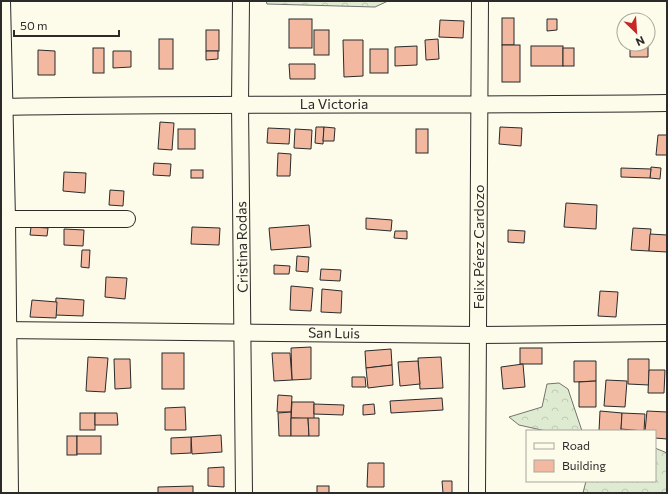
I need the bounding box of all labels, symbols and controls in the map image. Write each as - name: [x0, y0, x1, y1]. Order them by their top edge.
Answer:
- scale bar: [14, 12, 119, 38]
- north arrow: [616, 12, 656, 52]
- text: 50 m: [20, 18, 48, 32]
- text: N: [634, 34, 647, 49]
- street label: La Victoria: [300, 95, 368, 112]
- street label: Felix Pérez Cardozo: [470, 185, 487, 309]
- street label: Cristina Rodas: [232, 201, 251, 293]
- street label: San Luis: [308, 324, 360, 341]
- legend: [526, 430, 656, 482]
- text: Road: [562, 438, 590, 452]
- text: Building: [562, 458, 606, 472]

